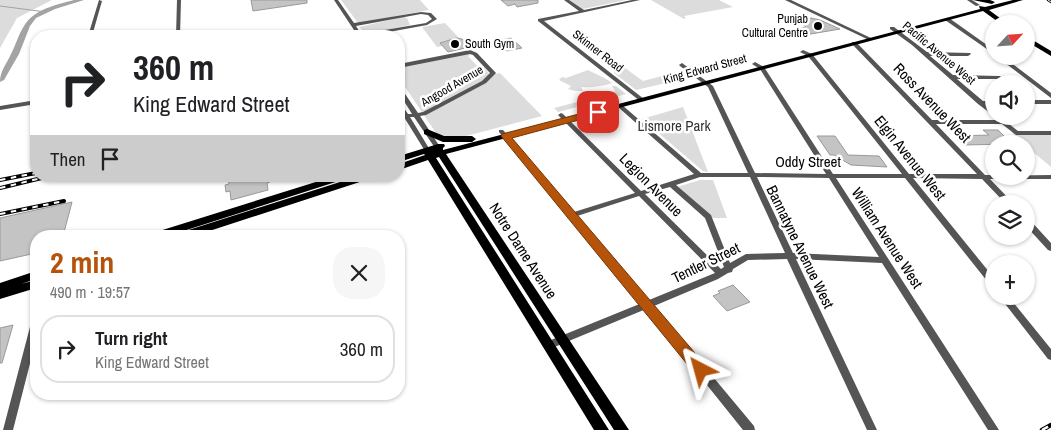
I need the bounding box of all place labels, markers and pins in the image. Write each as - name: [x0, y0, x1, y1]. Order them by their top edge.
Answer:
- place label: Punjab Cultural Centre: [742, 11, 808, 41]
- marker: Punjab Cultural Centre: [812, 20, 824, 32]
- place label: South Gym: [465, 36, 514, 52]
- marker: South Gym: [449, 38, 461, 50]
- pin: [577, 91, 619, 133]

